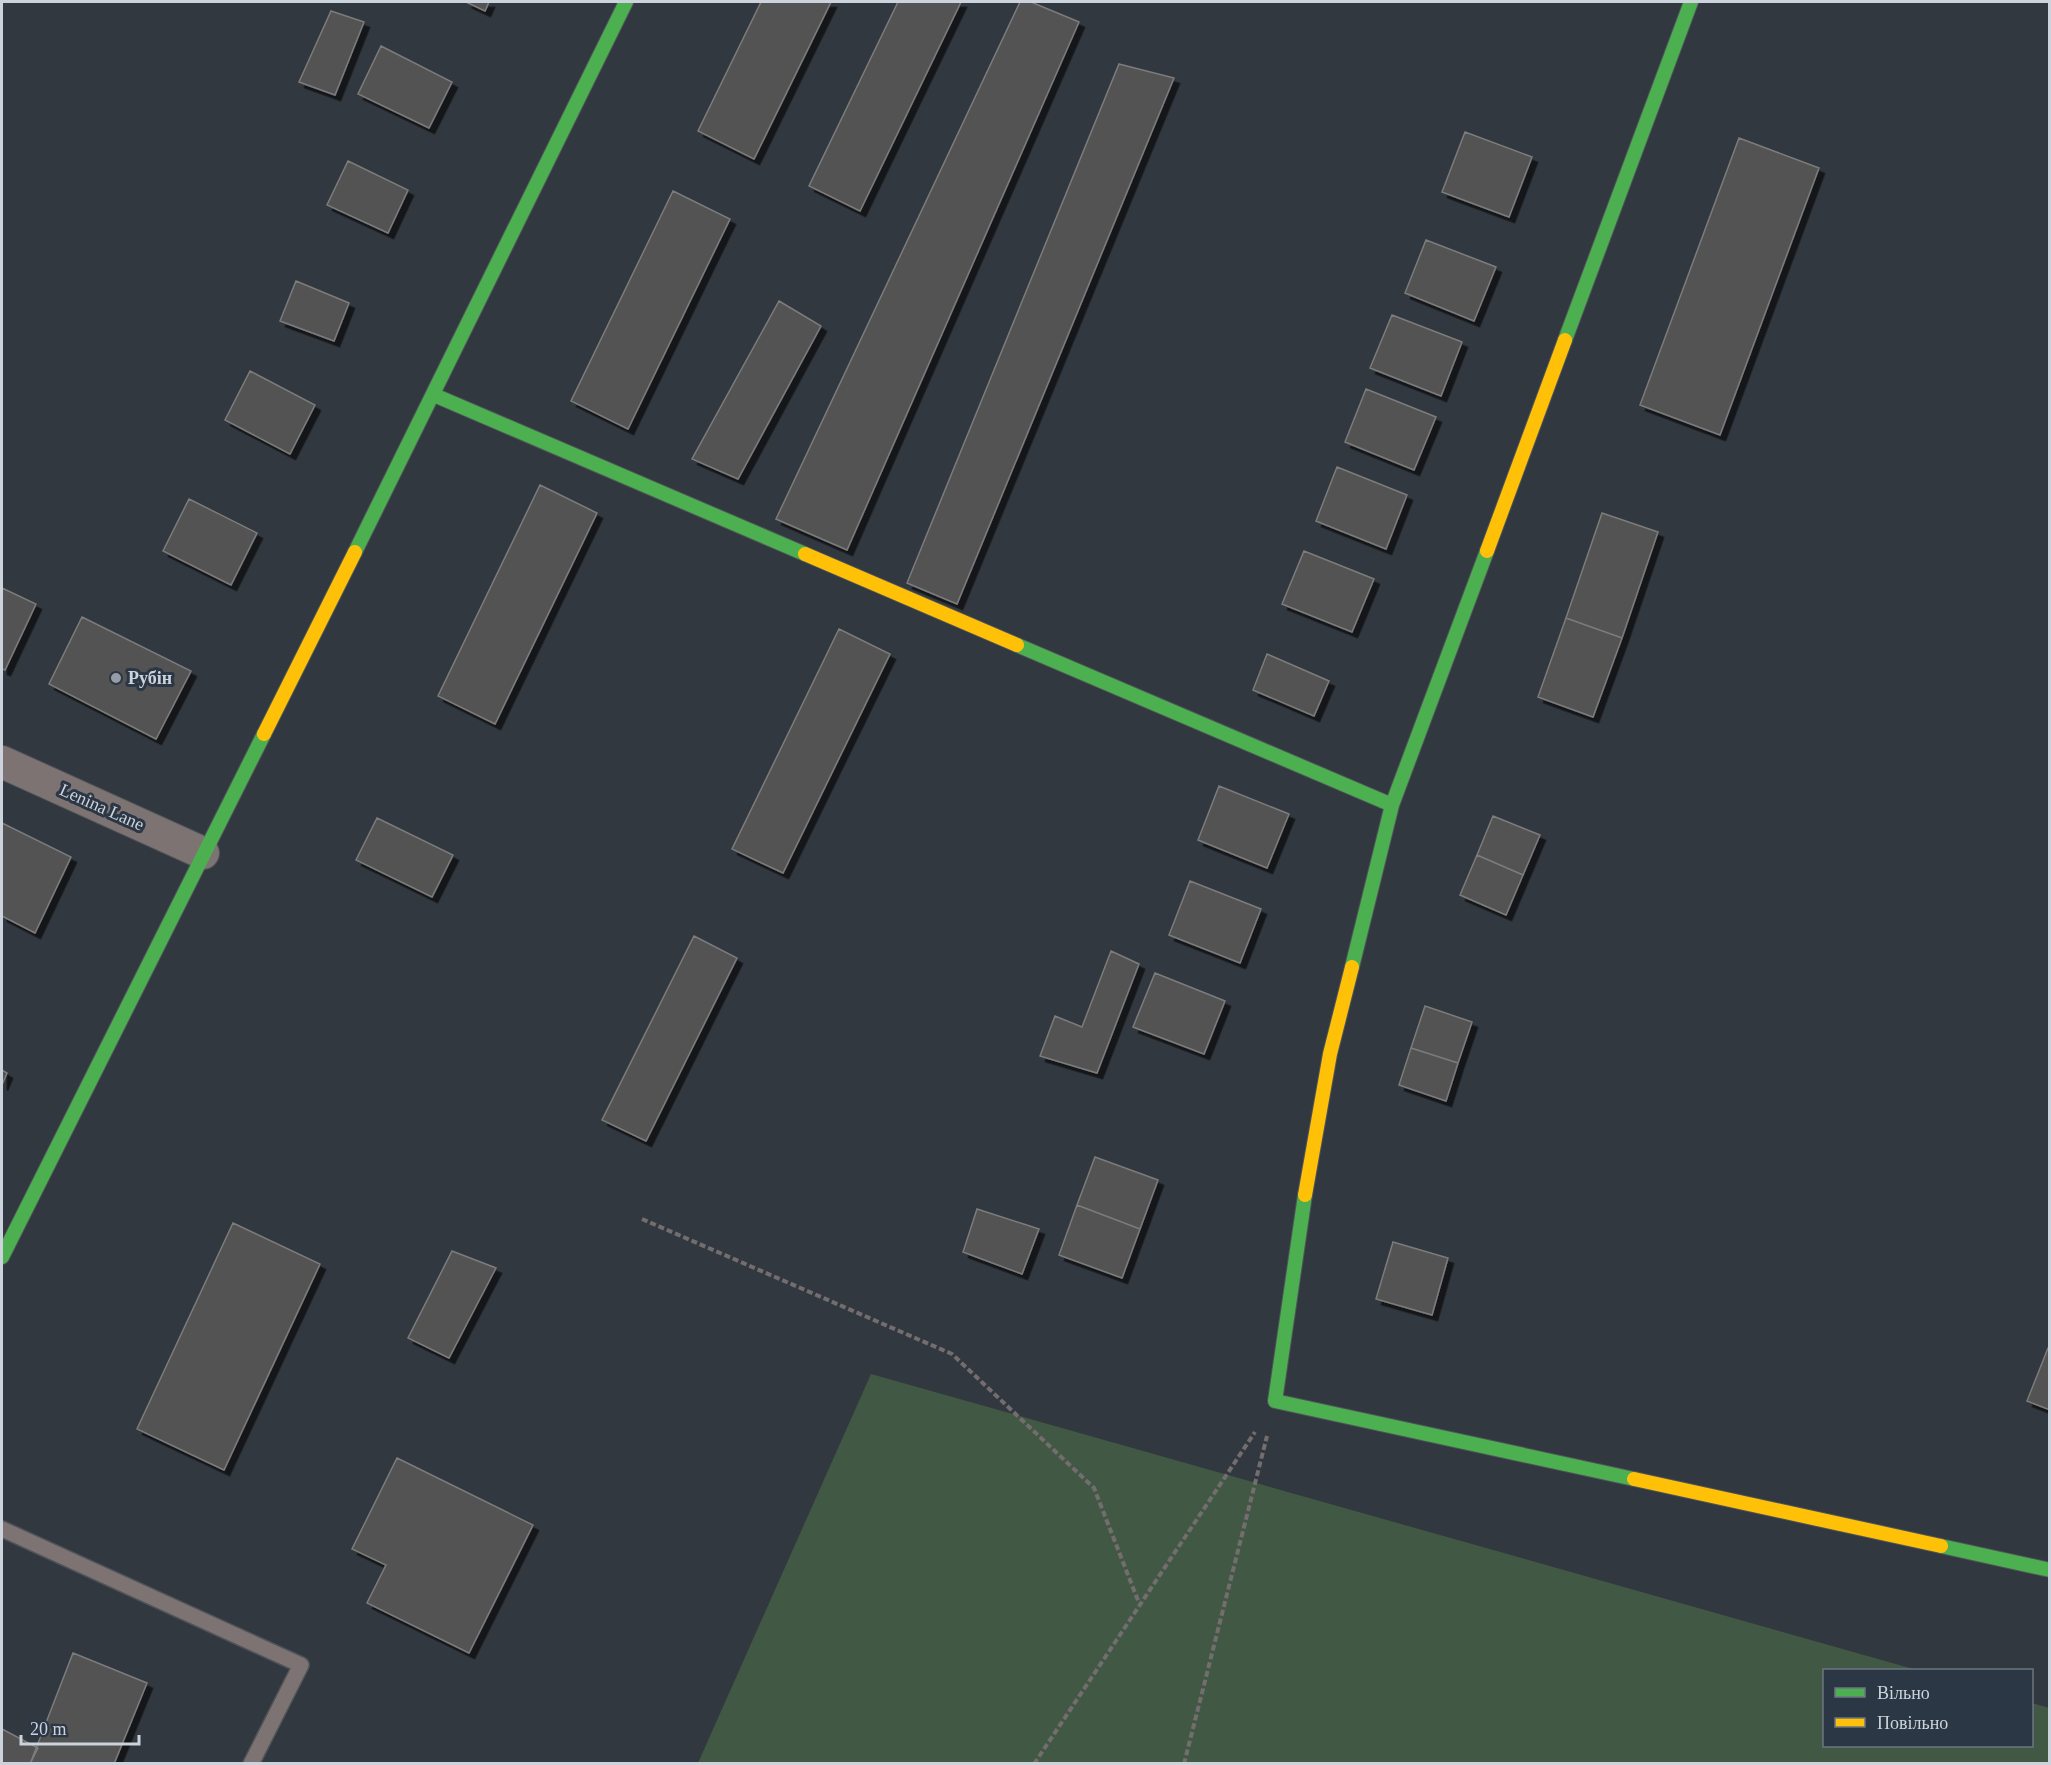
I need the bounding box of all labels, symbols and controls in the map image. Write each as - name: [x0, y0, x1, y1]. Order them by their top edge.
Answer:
- place label: Рубін: [128, 668, 172, 688]
- marker: Рубін: [109, 671, 123, 685]
- street label: Lenina Lane: [57, 779, 147, 835]
- legend: [1823, 1669, 2033, 1747]
- text: Вільно: [1877, 1683, 1930, 1703]
- scale bar: [21, 1708, 140, 1746]
- text: Повільно: [1877, 1713, 1948, 1733]
- text: 20 m: [30, 1719, 67, 1739]

